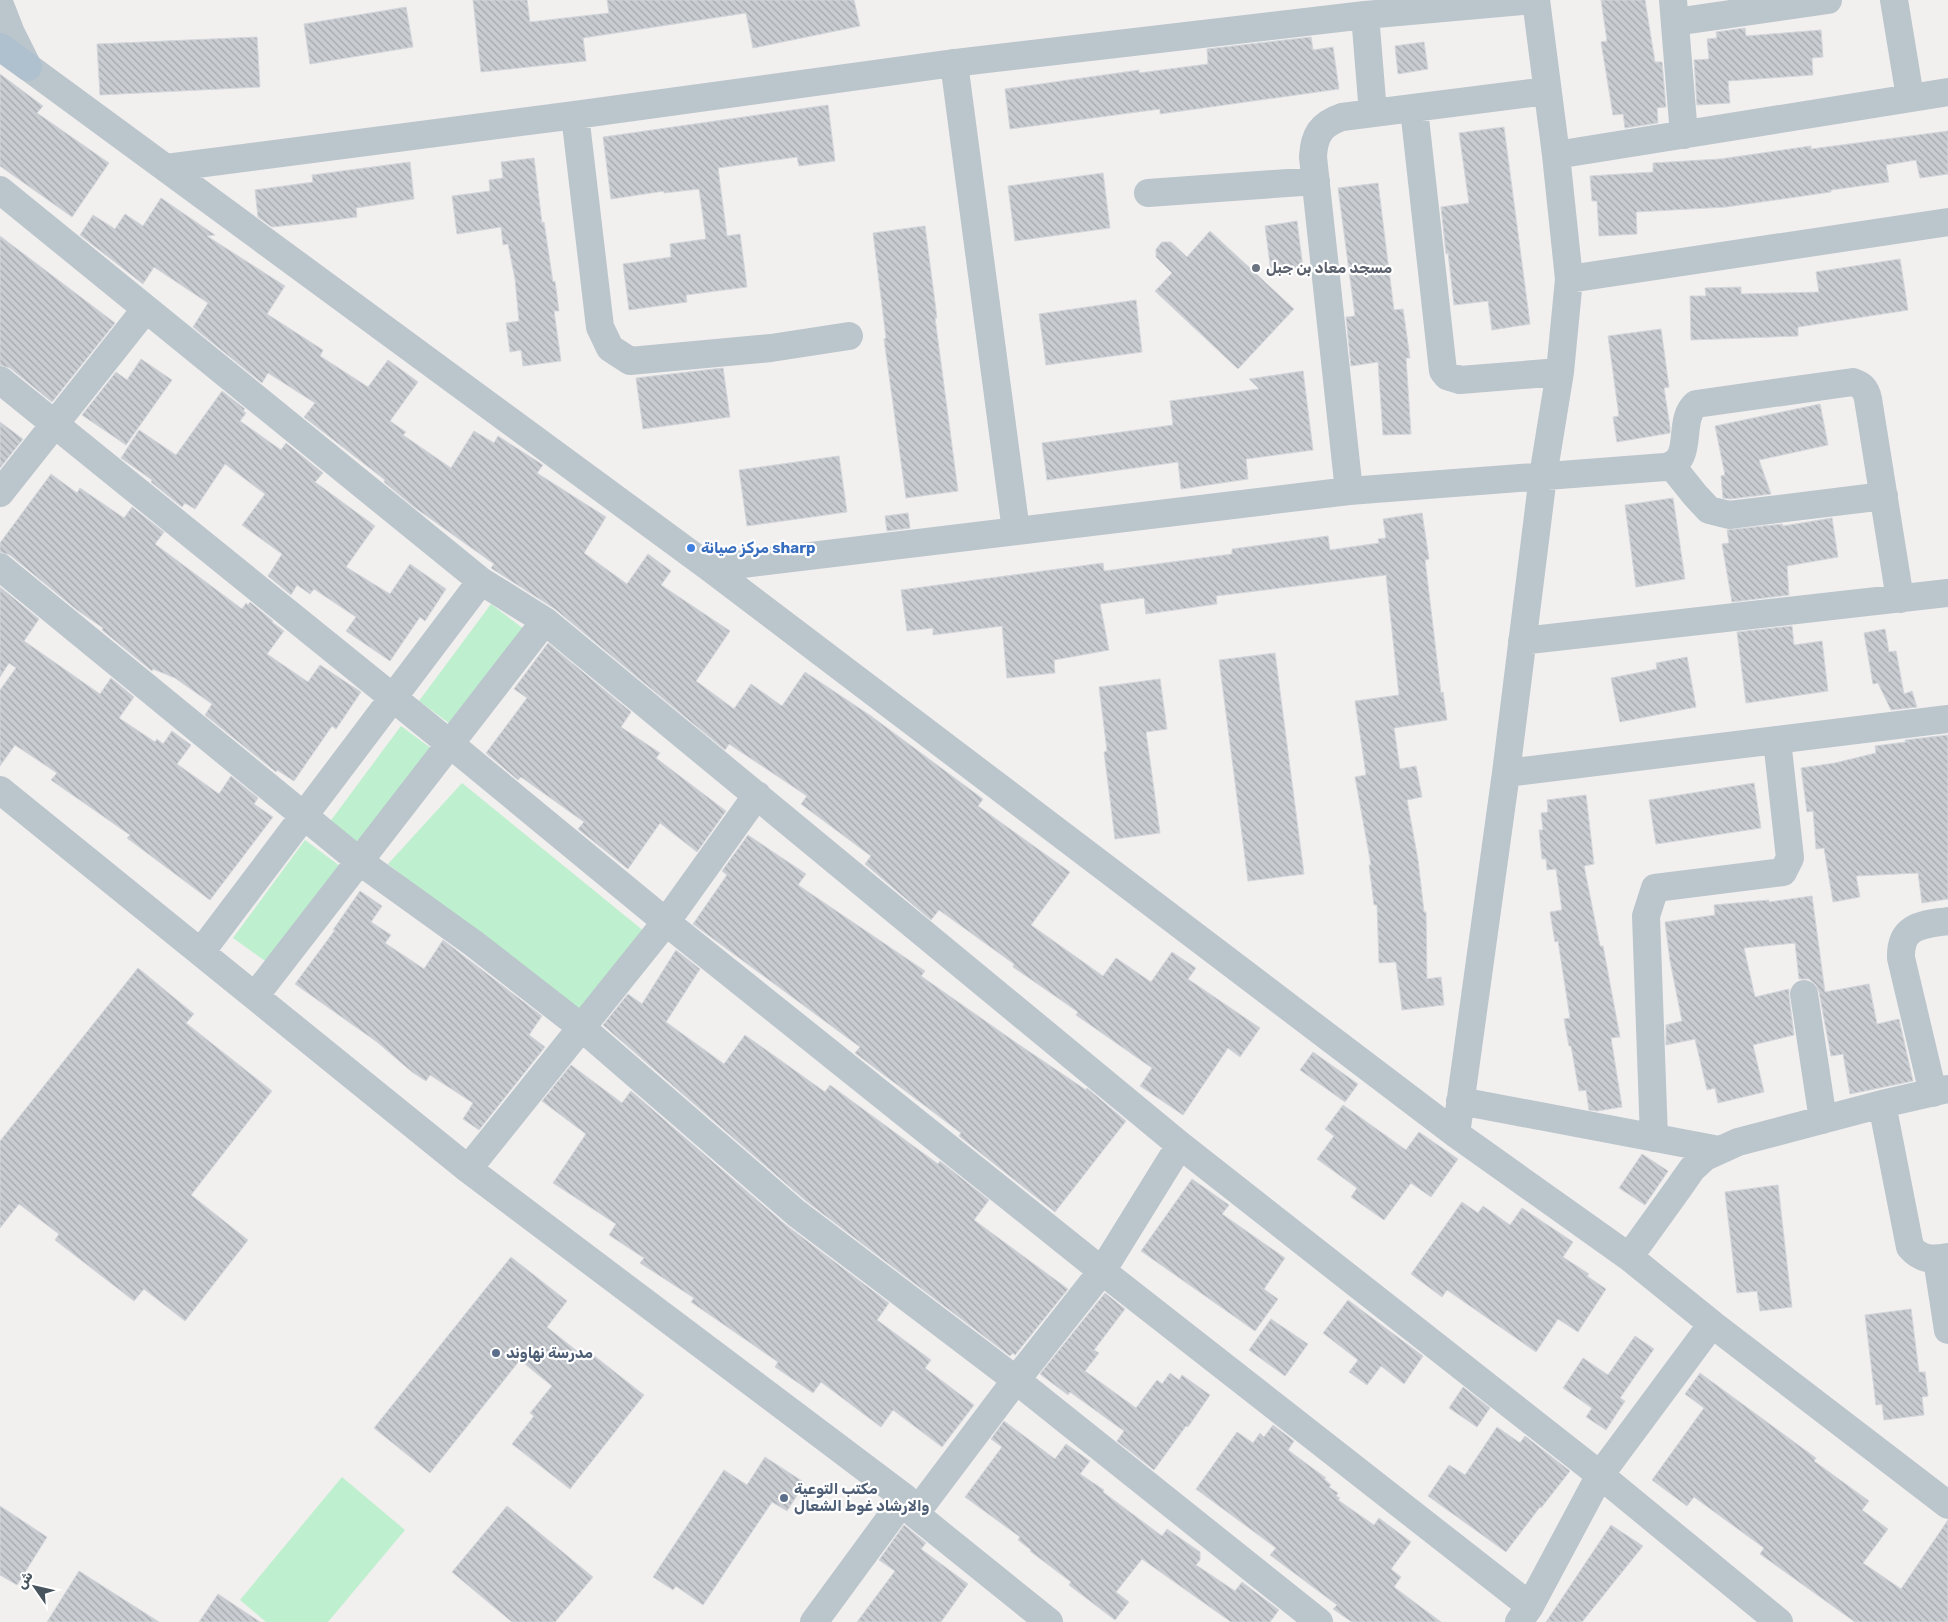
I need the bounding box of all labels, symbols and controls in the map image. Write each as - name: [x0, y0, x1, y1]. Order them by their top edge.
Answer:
- place label: مسجد معاد بن جبل: [1266, 259, 1392, 277]
- marker: مسجد معاد بن جبل: [1250, 262, 1262, 274]
- place label: مركز صيانة sharp: [701, 539, 816, 557]
- marker: مركز صيانة sharp: [685, 542, 697, 554]
- place label: مدرسة نهاوند: [506, 1344, 593, 1362]
- marker: مدرسة نهاوند: [490, 1347, 502, 1359]
- place label: مكتب التوعية والارشاد غوط الشعال: [794, 1480, 930, 1515]
- marker: مكتب التوعية والارشاد غوط الشعال: [778, 1492, 790, 1504]
- north arrow: [10, 1562, 60, 1612]
- text: ش: [13, 1568, 37, 1592]

